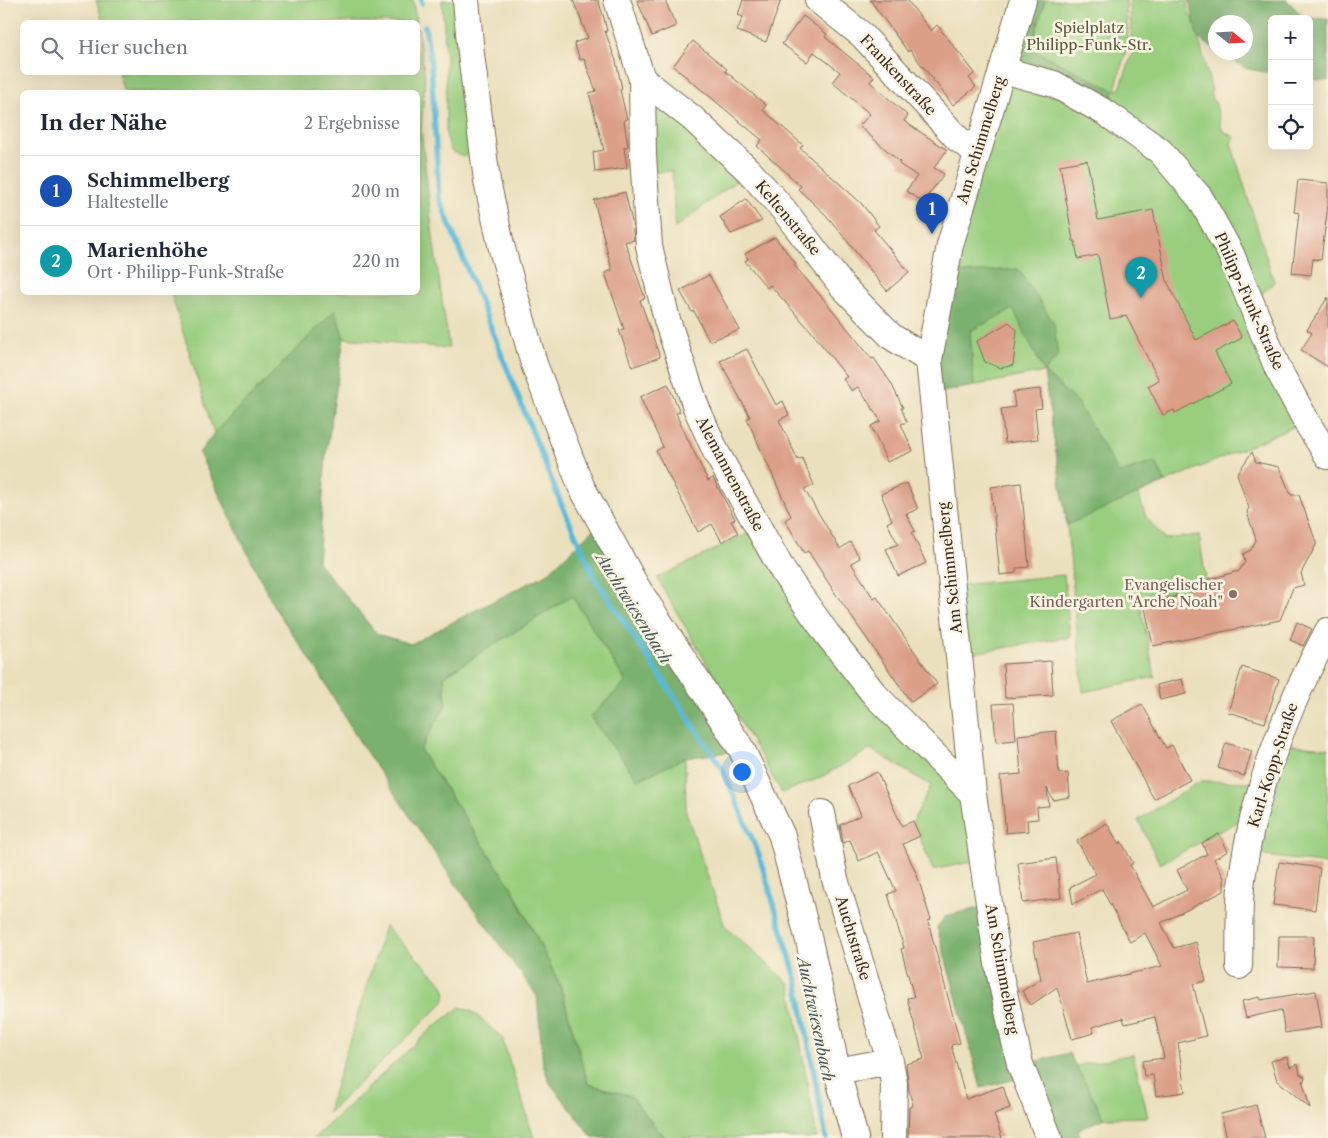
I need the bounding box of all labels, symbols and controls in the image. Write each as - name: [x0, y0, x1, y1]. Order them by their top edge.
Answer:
- north arrow: [1208, 15, 1253, 60]
- map controls: [1268, 15, 1313, 150]
- button: +: [1268, 15, 1313, 60]
- park label: Spielplatz Philipp-Funk-Str.: [1026, 18, 1152, 54]
- search box: [20, 20, 420, 75]
- street label: Frankenstraße: [856, 30, 941, 119]
- icon: search: [38, 34, 66, 62]
- text: Hier suchen: [78, 36, 188, 59]
- button: −: [1268, 60, 1313, 105]
- street label: Am Schimmelberg: [952, 74, 1009, 207]
- button: locate: [1268, 105, 1313, 150]
- text: In der Nähe: [40, 110, 167, 135]
- text: 2 Ergebnisse: [304, 113, 400, 133]
- text: Schimmelberg: [87, 169, 229, 192]
- street label: Keltenstraße: [752, 176, 825, 259]
- text: 1: [52, 181, 60, 201]
- text: 200 m: [351, 181, 400, 201]
- text: Haltestelle: [87, 192, 168, 212]
- pin: 1: [916, 193, 948, 234]
- street label: Philipp-Funk-Straße: [1211, 229, 1288, 373]
- text: Marienhöhe: [87, 239, 208, 262]
- text: 2: [51, 251, 61, 271]
- text: 220 m: [352, 251, 400, 271]
- pin: 2: [1125, 257, 1157, 298]
- text: Ort · Philipp-Funk-Straße: [87, 262, 284, 282]
- street label: Alemannenstraße: [692, 412, 769, 534]
- street label: Am Schimmelberg: [933, 501, 966, 636]
- water label: Auchtwiesenbach: [590, 546, 676, 667]
- place label: Evangelischer Kindergarten "Arche Noah": [1029, 575, 1224, 611]
- marker: Evangelischer Kindergarten "Arche Noah": [1227, 588, 1239, 600]
- street label: Karl-Kopp-Straße: [1243, 700, 1302, 830]
- your location: [729, 759, 755, 785]
- street label: Auchtstraße: [831, 892, 875, 982]
- street label: Am Schimmelberg: [981, 901, 1023, 1036]
- water label: Auchtwiesenbach: [792, 952, 839, 1083]

